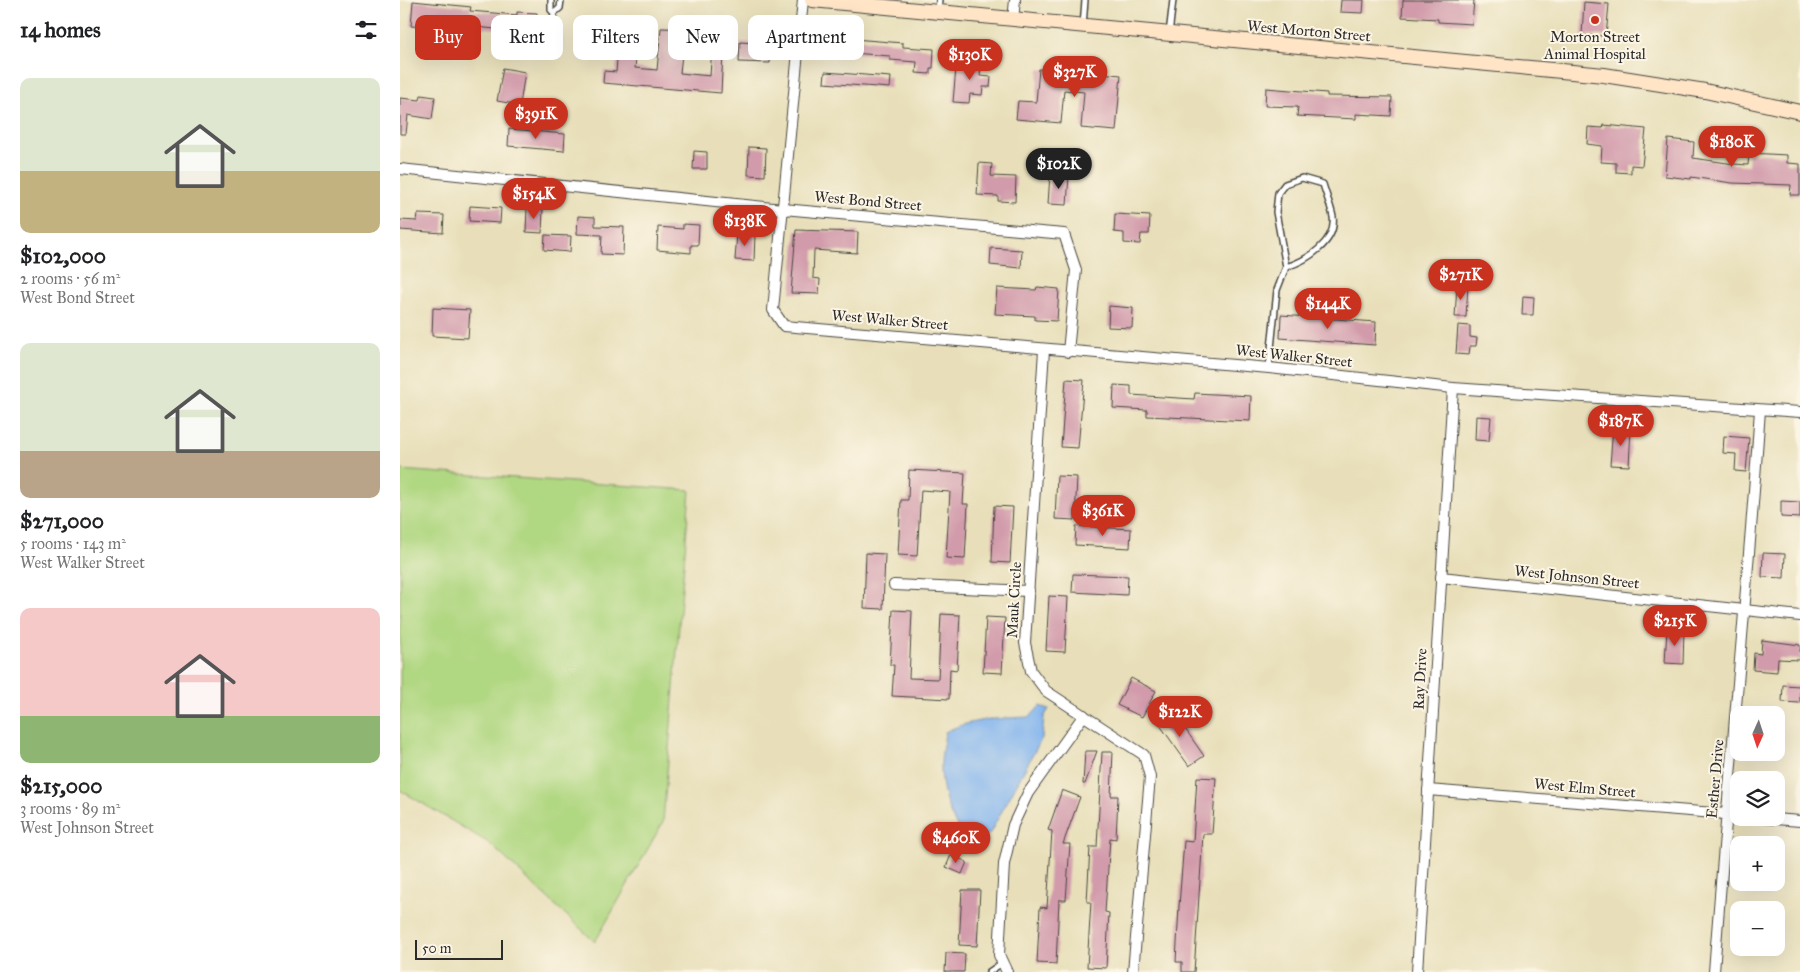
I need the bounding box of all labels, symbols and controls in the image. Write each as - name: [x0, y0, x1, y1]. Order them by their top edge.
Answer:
- marker: Morton Street Animal Hospital: [1589, 14, 1601, 26]
- chip: Buy: [415, 15, 481, 60]
- chip: Rent: [491, 15, 563, 60]
- chip: Filters: [573, 15, 658, 60]
- chip: New: [668, 15, 738, 60]
- chip: Apartment: [748, 15, 864, 60]
- icon: filters: [352, 16, 380, 44]
- text: 14 homes: [20, 17, 101, 43]
- street label: West Morton Street: [1246, 17, 1372, 45]
- place label: Morton Street Animal Hospital: [1543, 28, 1647, 63]
- pin: $130K: [935, 38, 1005, 81]
- text: $130K: [949, 45, 991, 64]
- pin: $327K: [1040, 56, 1110, 98]
- text: $327K: [1053, 62, 1097, 81]
- pin: $391K: [501, 98, 571, 140]
- text: $391K: [515, 104, 557, 123]
- icon: home: [155, 111, 245, 201]
- pin: $180K: [1697, 126, 1767, 168]
- text: $180K: [1709, 132, 1755, 151]
- pin: $102K: [1024, 148, 1094, 190]
- text: $102K: [1037, 154, 1081, 173]
- pin: $154K: [499, 178, 569, 220]
- text: $154K: [512, 184, 556, 203]
- street label: West Bond Street: [814, 187, 923, 215]
- pin: $138K: [710, 204, 780, 247]
- text: $138K: [724, 211, 766, 230]
- text: $102,000: [20, 243, 106, 269]
- pin: $271K: [1426, 258, 1496, 301]
- text: $271K: [1439, 265, 1483, 284]
- text: 2 rooms · 56 m²: [20, 269, 120, 288]
- text: West Bond Street: [20, 288, 135, 307]
- pin: $144K: [1293, 288, 1363, 330]
- text: $144K: [1305, 294, 1351, 313]
- street label: West Walker Street: [831, 306, 950, 334]
- street label: West Walker Street: [1235, 341, 1354, 371]
- icon: home: [155, 376, 245, 466]
- pin: $187K: [1586, 404, 1656, 447]
- text: $187K: [1599, 411, 1643, 430]
- pin: $361K: [1068, 494, 1138, 537]
- text: $361K: [1082, 501, 1124, 520]
- text: $271,000: [20, 508, 104, 534]
- text: 5 rooms · 143 m²: [20, 534, 126, 553]
- text: West Walker Street: [20, 553, 145, 572]
- street label: Mauk Circle: [1003, 561, 1025, 639]
- street label: West Johnson Street: [1514, 561, 1641, 594]
- pin: $215K: [1640, 604, 1710, 647]
- text: $215K: [1654, 611, 1696, 630]
- icon: home: [155, 641, 245, 731]
- street label: Ray Drive: [1409, 648, 1431, 710]
- pin: $122K: [1145, 696, 1215, 738]
- text: $122K: [1159, 702, 1202, 721]
- north arrow: [1730, 706, 1785, 761]
- map controls: [1730, 706, 1785, 956]
- street label: Esther Drive: [1703, 739, 1727, 819]
- button: layers: [1730, 771, 1785, 826]
- text: $215,000: [20, 773, 102, 799]
- street label: West Elm Street: [1534, 775, 1637, 801]
- text: 3 rooms · 89 m²: [20, 799, 120, 818]
- text: West Johnson Street: [20, 818, 154, 837]
- pin: $460K: [921, 822, 991, 864]
- text: $460K: [932, 828, 980, 847]
- button: +: [1730, 836, 1785, 891]
- button: −: [1730, 901, 1785, 956]
- scale bar: [415, 937, 502, 960]
- text: 50 m: [422, 940, 451, 957]

